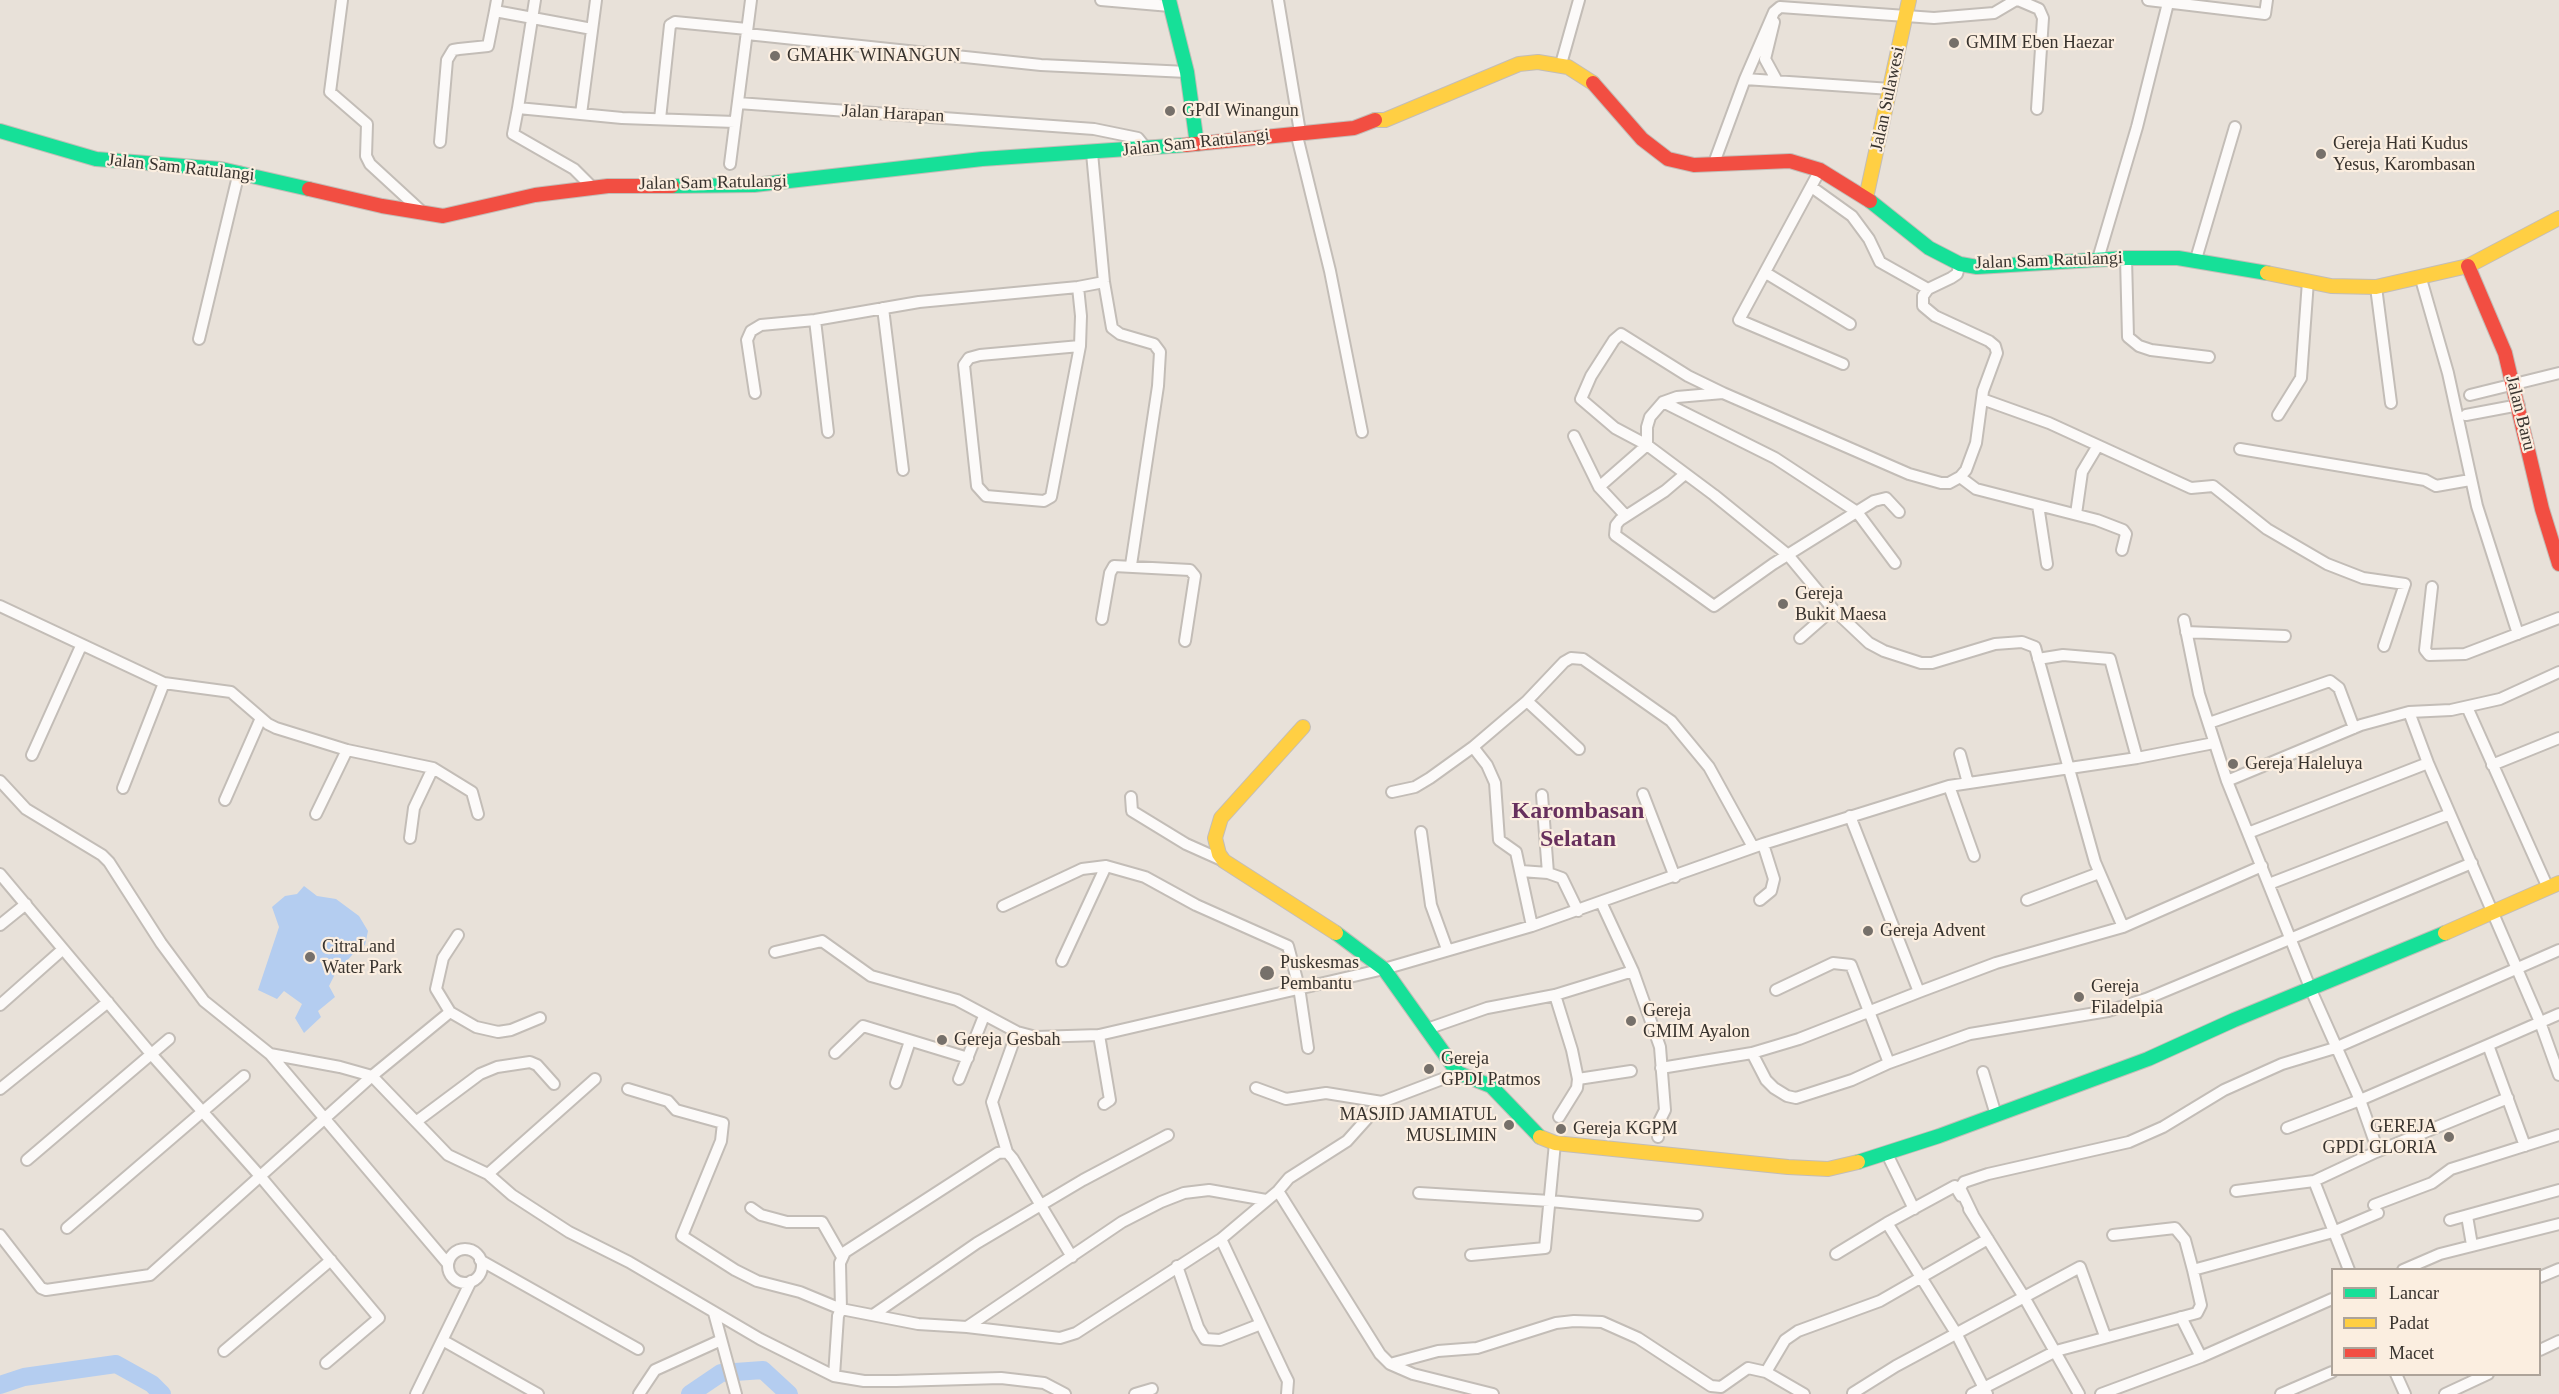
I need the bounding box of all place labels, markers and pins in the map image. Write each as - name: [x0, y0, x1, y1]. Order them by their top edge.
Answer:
- place label: GMIM Eben Haezar: [1966, 32, 2114, 54]
- marker: GMIM Eben Haezar: [1947, 36, 1961, 50]
- place label: GMAHK WINANGUN: [787, 45, 960, 67]
- marker: GMAHK WINANGUN: [768, 49, 782, 63]
- place label: GPdI Winangun: [1182, 100, 1299, 122]
- marker: GPdI Winangun: [1163, 104, 1177, 118]
- place label: Gereja Hati Kudus Yesus, Karombasan: [2333, 133, 2475, 176]
- marker: Gereja Hati Kudus Yesus, Karombasan: [2314, 147, 2328, 161]
- place label: Gereja Bukit Maesa: [1795, 583, 1886, 626]
- marker: Gereja Bukit Maesa: [1776, 597, 1790, 611]
- place label: Gereja Haleluya: [2245, 753, 2362, 775]
- marker: Gereja Haleluya: [2226, 757, 2240, 771]
- place label: Gereja Advent: [1880, 920, 1985, 942]
- marker: Gereja Advent: [1861, 924, 1875, 938]
- place label: CitraLand Water Park: [322, 936, 402, 978]
- marker: CitraLand Water Park: [303, 950, 317, 964]
- place label: Puskesmas Pembantu: [1280, 952, 1359, 994]
- marker: Puskesmas Pembantu: [1258, 964, 1276, 982]
- place label: Gereja Filadelpia: [2091, 976, 2163, 1018]
- marker: Gereja Filadelpia: [2072, 990, 2086, 1004]
- place label: Gereja GMIM Ayalon: [1643, 1000, 1750, 1042]
- marker: Gereja GMIM Ayalon: [1624, 1014, 1638, 1028]
- place label: Gereja Gesbah: [954, 1029, 1060, 1051]
- marker: Gereja Gesbah: [935, 1033, 949, 1047]
- place label: Gereja GPDI Patmos: [1441, 1048, 1541, 1090]
- marker: Gereja GPDI Patmos: [1422, 1062, 1436, 1076]
- place label: MASJID JAMIATUL MUSLIMIN: [1339, 1104, 1497, 1146]
- place label: GEREJA GPDI GLORIA: [2323, 1116, 2437, 1158]
- marker: MASJID JAMIATUL MUSLIMIN: [1502, 1118, 1516, 1132]
- place label: Gereja KGPM: [1573, 1118, 1677, 1140]
- marker: Gereja KGPM: [1554, 1122, 1568, 1136]
- marker: GEREJA GPDI GLORIA: [2442, 1130, 2456, 1144]

